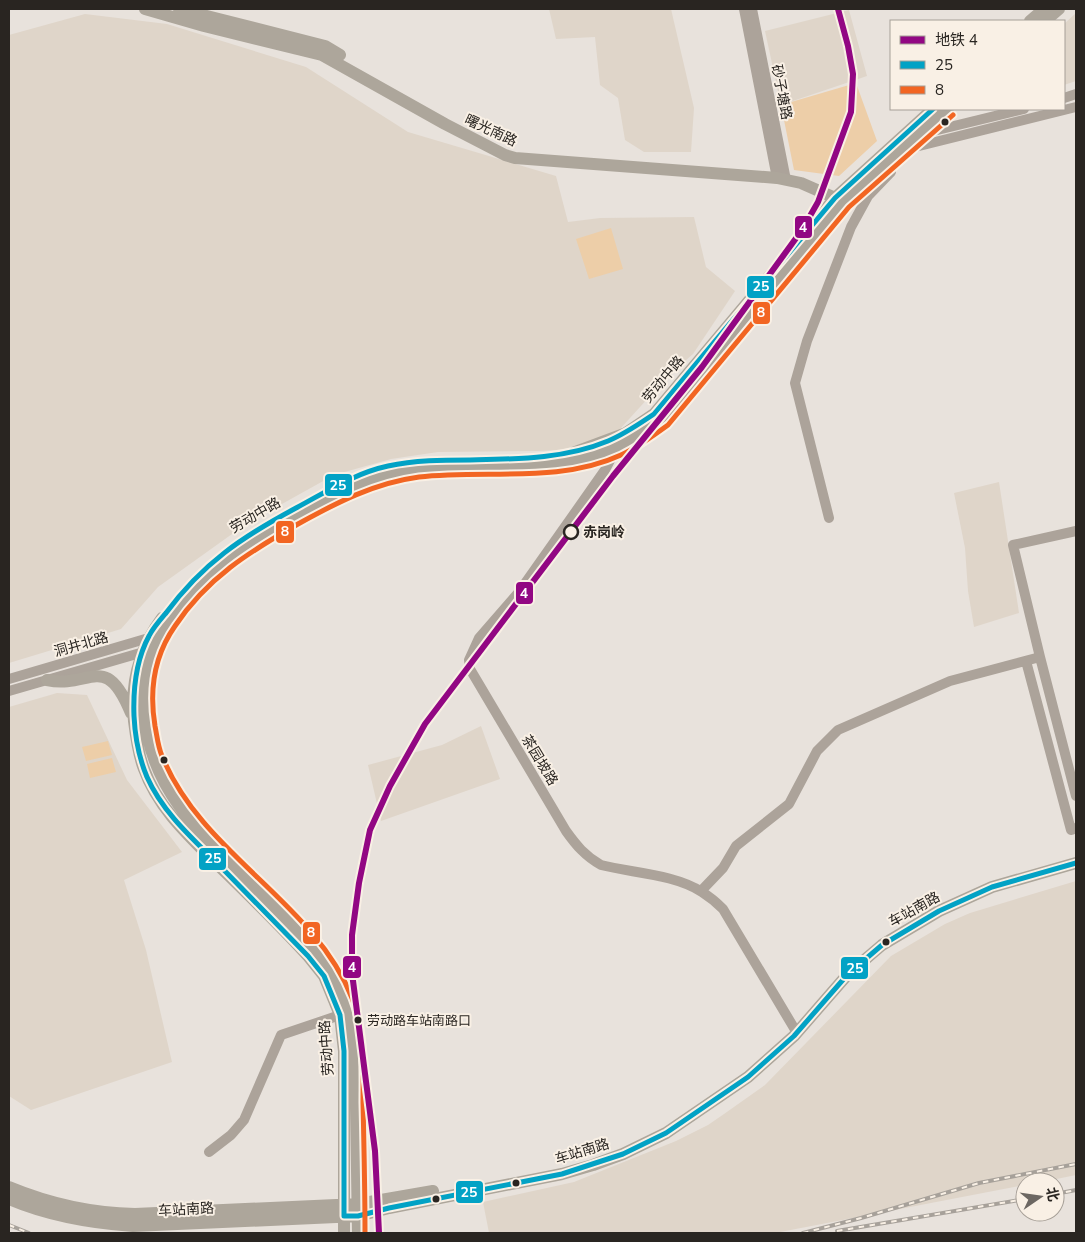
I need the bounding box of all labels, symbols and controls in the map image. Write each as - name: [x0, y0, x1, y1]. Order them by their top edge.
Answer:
- legend: [890, 20, 1065, 110]
- text: 地铁 4: [935, 30, 978, 50]
- text: 25: [935, 55, 953, 75]
- street label: 砂子塘路: [767, 63, 796, 121]
- text: 8: [935, 80, 944, 100]
- street label: 曙光南路: [461, 110, 520, 151]
- unlabelled marker: [940, 117, 950, 127]
- line badge: 4: [794, 215, 813, 239]
- text: 4: [799, 218, 808, 237]
- line badge: 25: [746, 275, 775, 299]
- text: 25: [753, 277, 769, 296]
- line badge: 8: [752, 301, 771, 325]
- text: 8: [757, 303, 765, 322]
- street label: 劳动中路: [638, 352, 689, 407]
- line badge: 25: [324, 473, 353, 497]
- text: 25: [330, 476, 346, 495]
- street label: 劳动中路: [226, 493, 284, 538]
- line badge: 8: [275, 520, 295, 544]
- text: 8: [281, 522, 289, 541]
- place label: 赤岗岭: [583, 523, 625, 542]
- marker: 赤岗岭: [563, 524, 579, 540]
- line badge: 4: [515, 581, 534, 605]
- text: 4: [520, 584, 529, 603]
- street label: 洞井北路: [52, 628, 111, 661]
- street label: 茶园坡路: [517, 731, 562, 789]
- unlabelled marker: [159, 755, 169, 765]
- line badge: 25: [198, 847, 227, 871]
- text: 25: [205, 849, 221, 868]
- street label: 车站南路: [885, 888, 943, 931]
- line badge: 8: [302, 921, 321, 945]
- text: 8: [307, 923, 315, 942]
- unlabelled marker: [881, 937, 891, 947]
- line badge: 4: [342, 955, 362, 979]
- line badge: 25: [840, 956, 869, 980]
- text: 4: [348, 958, 357, 977]
- text: 25: [847, 959, 863, 978]
- place label: 劳动路车站南路口: [367, 1012, 471, 1030]
- marker: 劳动路车站南路口: [353, 1015, 363, 1025]
- street label: 劳动中路: [315, 1019, 338, 1077]
- street label: 车站南路: [553, 1134, 612, 1169]
- north arrow: [1015, 1172, 1065, 1222]
- unlabelled marker: [511, 1178, 521, 1188]
- line badge: 25: [455, 1180, 484, 1204]
- text: 25: [461, 1183, 477, 1202]
- text: 北: [1041, 1185, 1063, 1203]
- unlabelled marker: [431, 1194, 441, 1204]
- street label: 车站南路: [158, 1199, 214, 1220]

